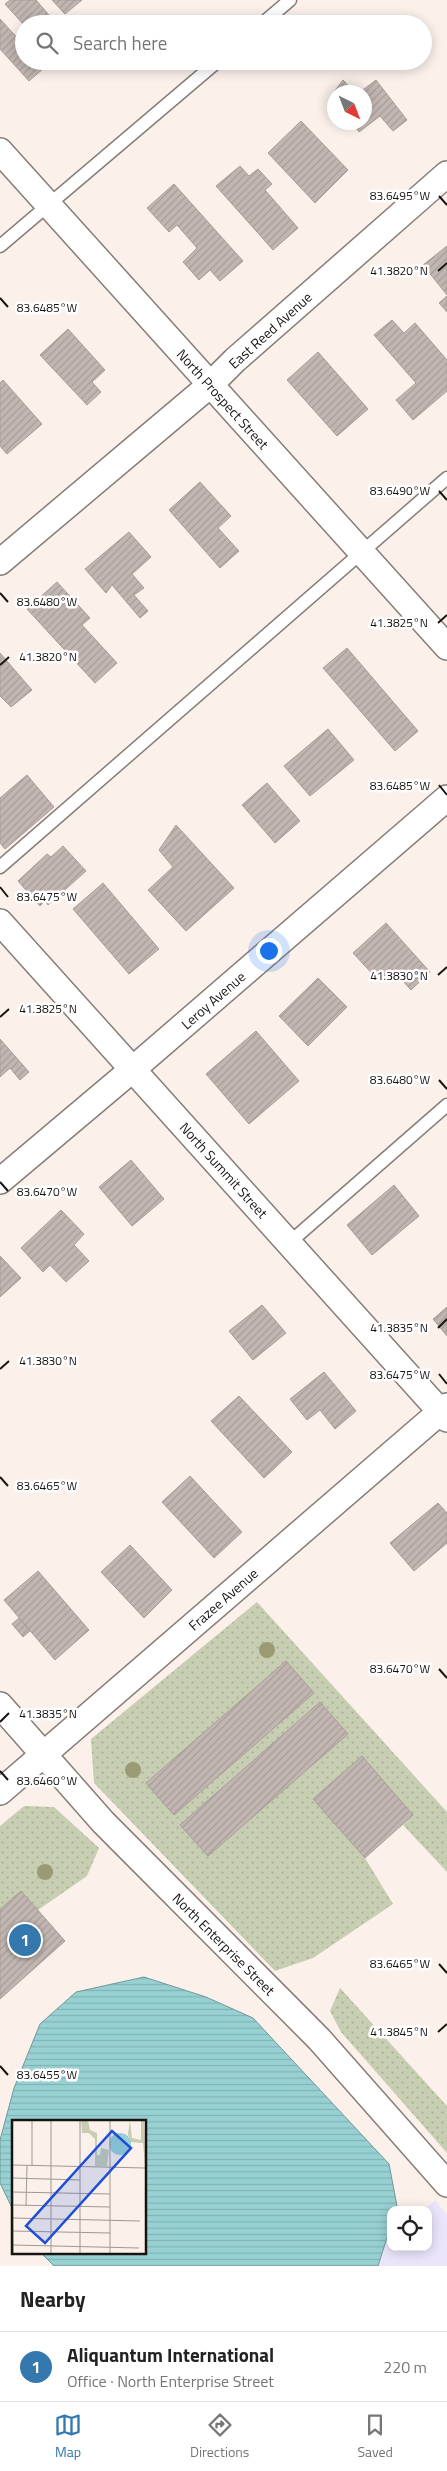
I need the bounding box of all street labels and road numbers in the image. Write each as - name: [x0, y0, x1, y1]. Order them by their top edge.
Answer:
- street label: East Reed Avenue: [224, 287, 316, 373]
- street label: North Prospect Street: [172, 344, 274, 454]
- street label: Leroy Avenue: [176, 966, 250, 1034]
- street label: North Summit Street: [175, 1117, 273, 1223]
- street label: Frazee Avenue: [184, 1563, 262, 1635]
- street label: North Enterprise Street: [168, 1888, 280, 2000]

